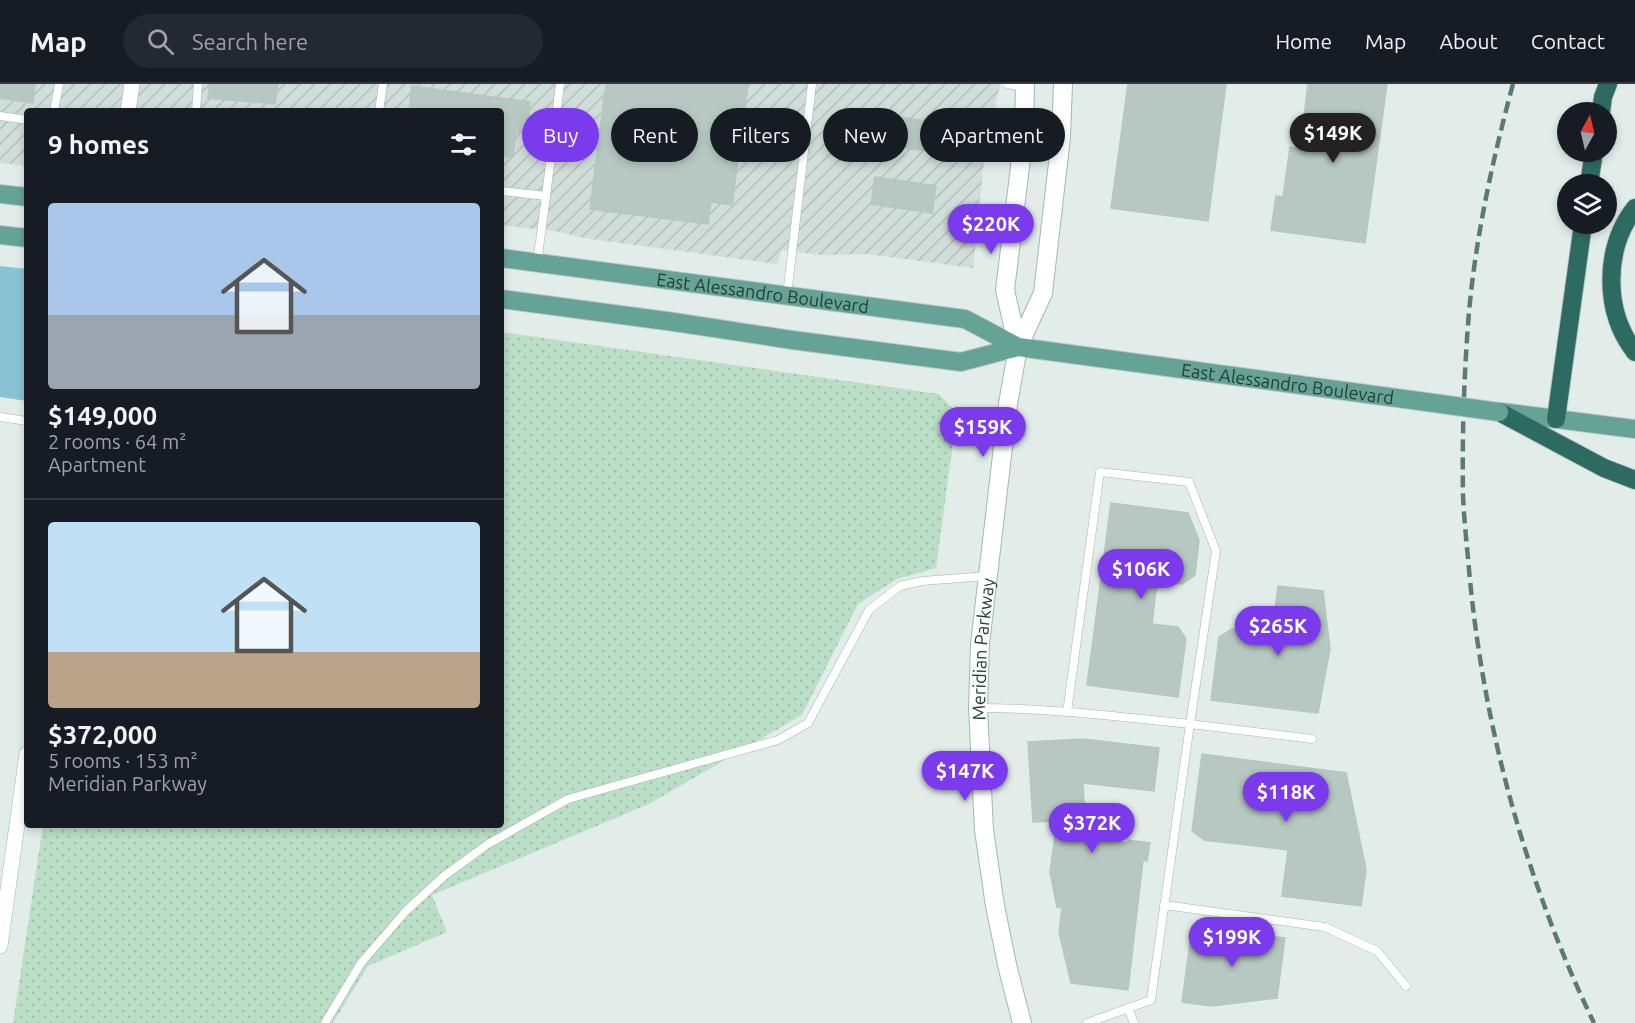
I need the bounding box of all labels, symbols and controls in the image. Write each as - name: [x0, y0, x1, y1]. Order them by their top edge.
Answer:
- search box: [123, 14, 543, 68]
- icon: search: [144, 25, 177, 58]
- text: Map: [30, 26, 87, 57]
- text: Search here: [192, 29, 308, 54]
- text: Home: [1275, 29, 1332, 53]
- text: Map: [1365, 29, 1406, 53]
- text: About: [1439, 29, 1498, 53]
- text: Contact: [1531, 29, 1605, 53]
- north arrow: [1557, 102, 1617, 162]
- map controls: [1557, 102, 1617, 234]
- chip: Buy: [522, 108, 599, 162]
- chip: Rent: [611, 108, 698, 162]
- chip: Filters: [710, 108, 811, 162]
- chip: New: [823, 108, 908, 162]
- chip: Apartment: [920, 108, 1065, 162]
- pin: $149K: [1291, 113, 1375, 164]
- text: $149K: [1304, 121, 1362, 144]
- icon: filters: [447, 128, 480, 161]
- text: 9 homes: [48, 130, 149, 159]
- button: layers: [1557, 174, 1617, 234]
- pin: $220K: [949, 204, 1033, 255]
- text: $220K: [962, 212, 1020, 235]
- icon: home: [210, 242, 318, 350]
- street label: East Alessandro Boulevard: [655, 269, 870, 316]
- street label: East Alessandro Boulevard: [1180, 359, 1395, 408]
- text: $149,000: [48, 401, 157, 430]
- pin: $159K: [941, 407, 1025, 458]
- text: $159K: [954, 415, 1012, 438]
- text: 2 rooms · 64 m²: [48, 430, 186, 453]
- text: Apartment: [48, 453, 146, 476]
- pin: $106K: [1099, 549, 1183, 600]
- text: $106K: [1112, 557, 1170, 580]
- icon: home: [210, 561, 318, 669]
- street label: Meridian Parkway: [968, 577, 998, 721]
- pin: $265K: [1236, 606, 1320, 657]
- text: $265K: [1249, 614, 1307, 637]
- text: $372,000: [48, 720, 157, 749]
- text: 5 rooms · 153 m²: [48, 749, 198, 772]
- pin: $147K: [923, 751, 1007, 802]
- text: $147K: [936, 759, 994, 782]
- text: Meridian Parkway: [48, 772, 207, 795]
- pin: $118K: [1244, 772, 1328, 823]
- text: $118K: [1257, 780, 1315, 803]
- pin: $372K: [1050, 803, 1134, 854]
- text: $372K: [1063, 811, 1121, 834]
- pin: $199K: [1190, 917, 1274, 968]
- text: $199K: [1203, 925, 1261, 948]

